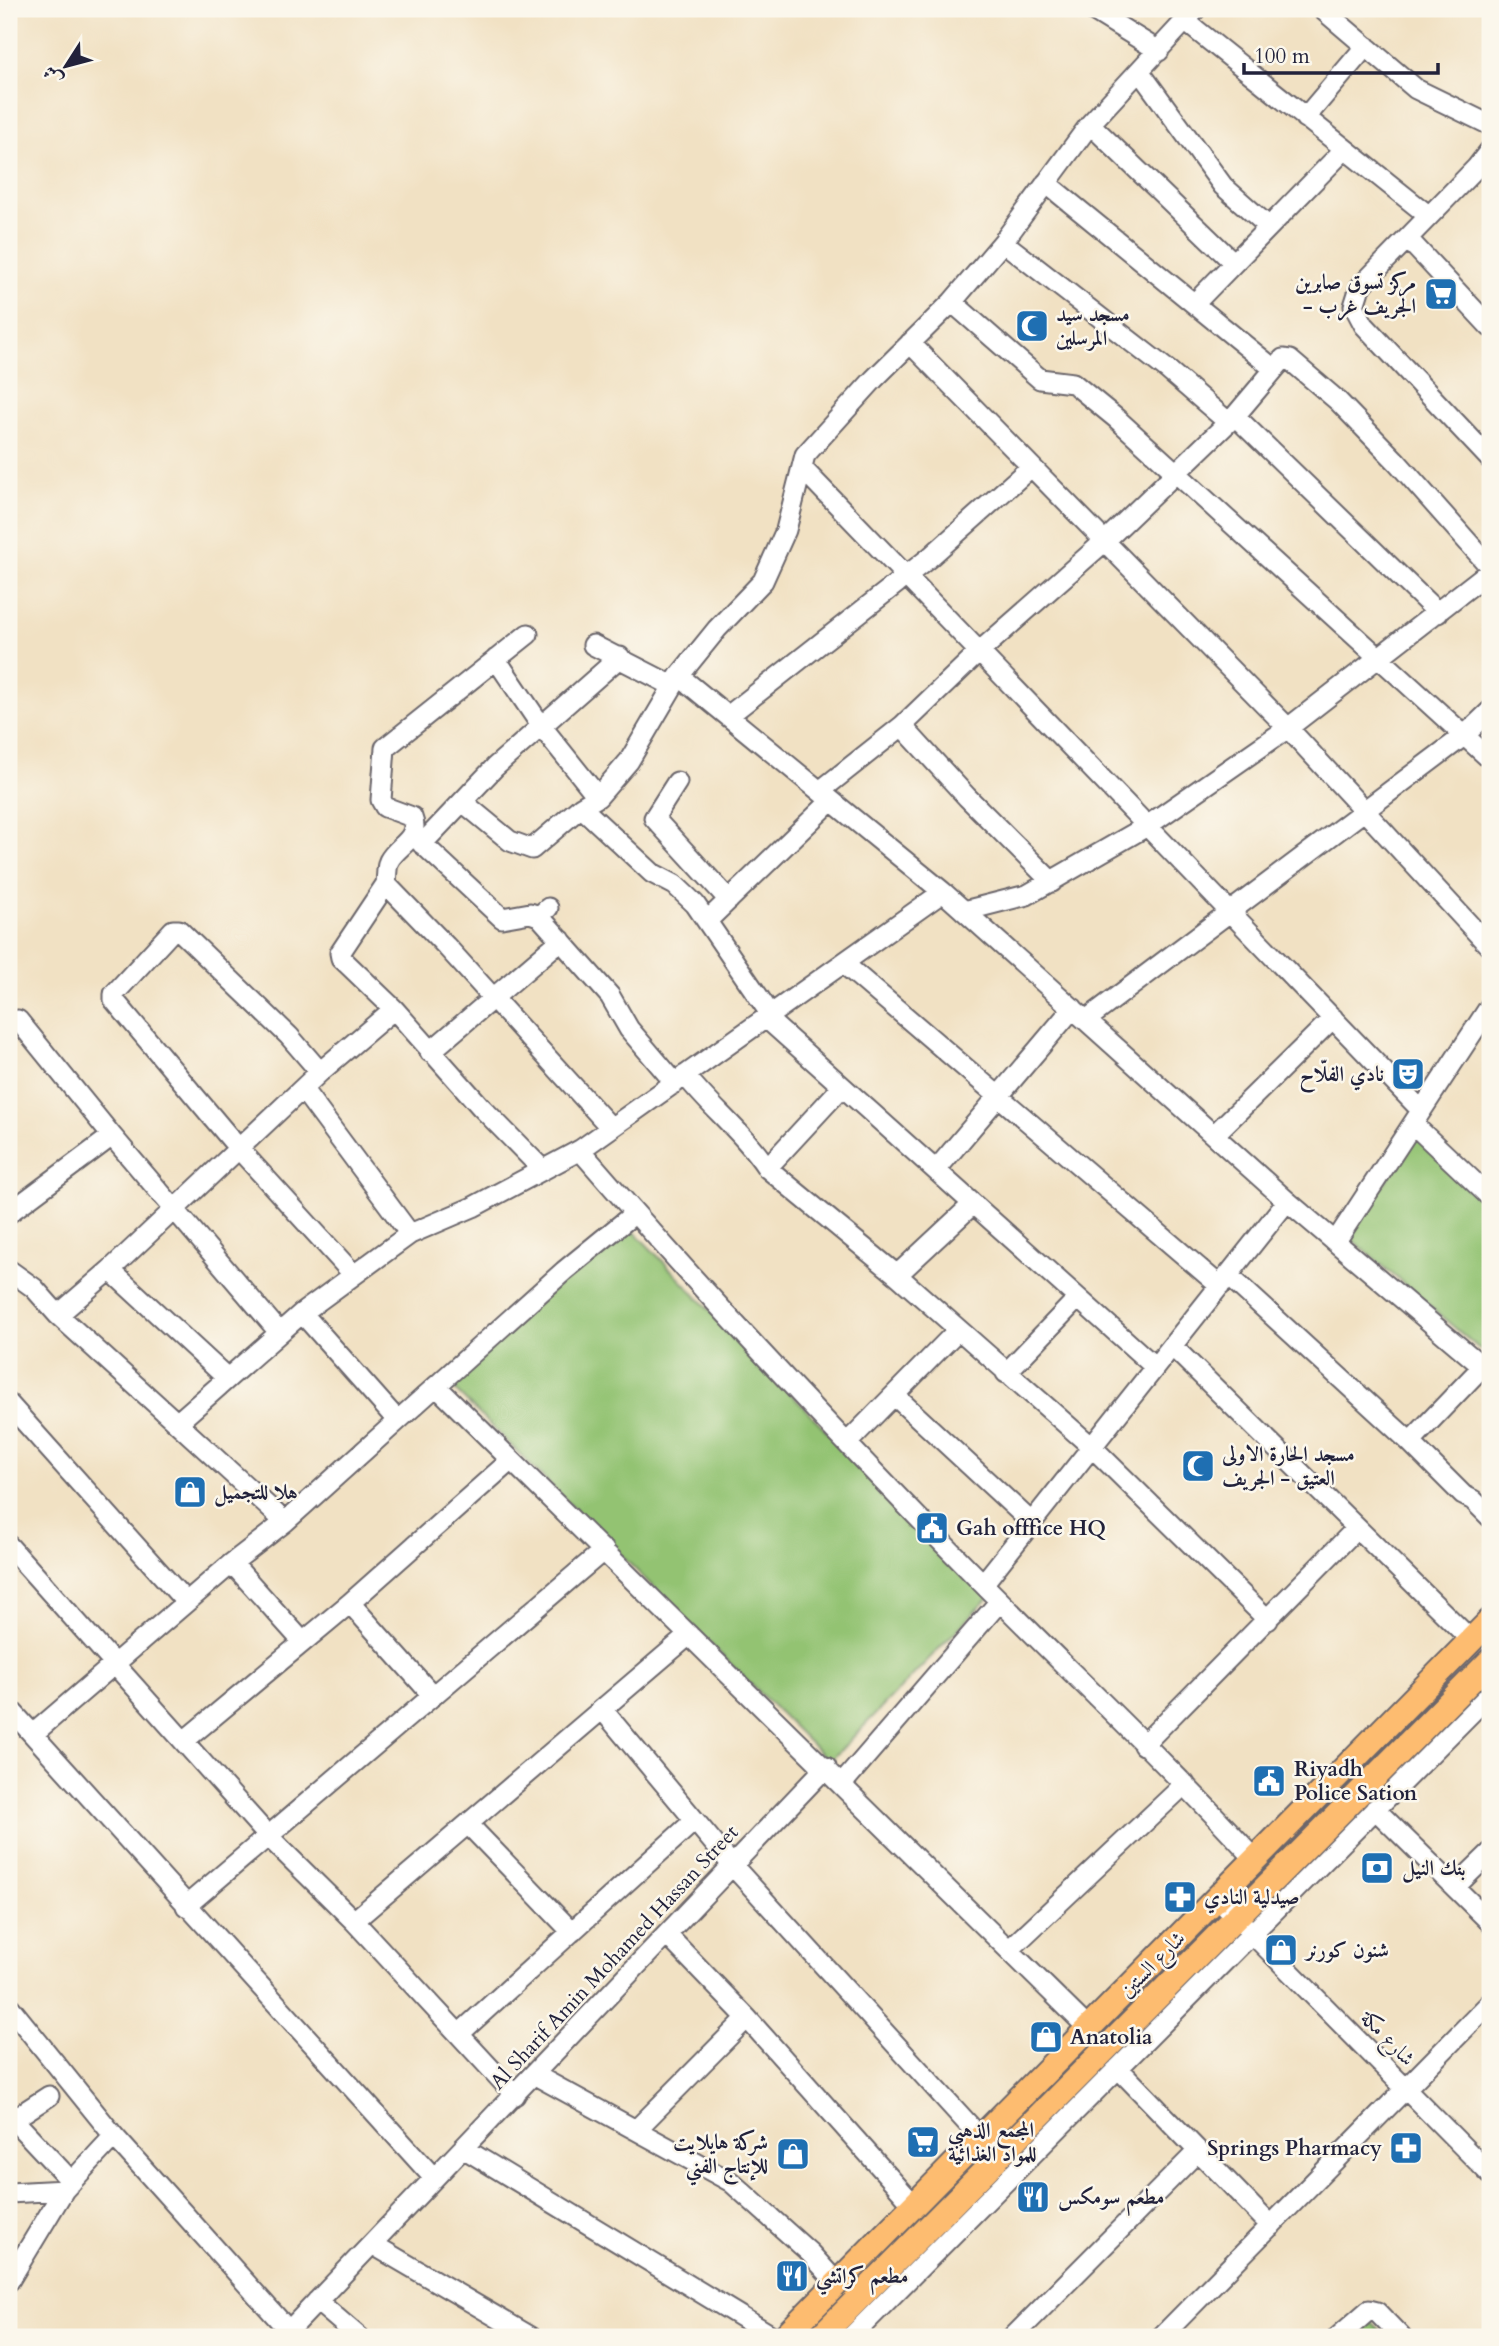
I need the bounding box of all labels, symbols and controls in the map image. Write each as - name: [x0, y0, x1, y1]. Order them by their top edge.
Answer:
- north arrow: [32, 32, 102, 102]
- scale bar: [1244, 32, 1438, 76]
- text: 100 m: [1254, 42, 1310, 71]
- text: ش: [37, 60, 69, 91]
- place label: مركز تسوق صابرين - الجريف غرب: [1295, 268, 1416, 321]
- supermarket icon: مركز تسوق صابرين - الجريف غرب: [1422, 275, 1460, 313]
- place label: مسجد سيد المرسلين: [1056, 300, 1130, 353]
- mosque icon: مسجد سيد المرسلين: [1013, 307, 1051, 345]
- theatre icon: نادي الفلّاح: [1389, 1055, 1427, 1093]
- place label: نادي الفلّاح: [1300, 1059, 1384, 1093]
- place label: مسجد الحارة الاولى العتيق - الجريف: [1221, 1440, 1355, 1493]
- mosque icon: مسجد الحارة الاولى العتيق - الجريف: [1179, 1447, 1217, 1485]
- shop icon: هلا للتجميل: [171, 1473, 209, 1511]
- place label: هلا للتجميل: [214, 1478, 298, 1507]
- public building icon: Gah offfice HQ: [913, 1509, 951, 1547]
- place label: Gah offfice HQ: [956, 1514, 1106, 1543]
- place label: Riyadh Police Sation: [1294, 1755, 1418, 1808]
- public building icon: Riyadh Police Sation: [1250, 1762, 1288, 1800]
- street label: Al Sharif Amin Mohamed Hassan Street: [484, 1818, 745, 2096]
- bank icon: بنك النيل: [1358, 1849, 1396, 1887]
- place label: بنك النيل: [1402, 1854, 1466, 1883]
- pharmacy icon: صيدلية النادي: [1161, 1878, 1199, 1916]
- place label: صيدلية النادي: [1204, 1883, 1300, 1914]
- street label: شارع الستين: [1113, 1925, 1194, 2006]
- shop icon: شنون كورنر: [1262, 1931, 1300, 1969]
- place label: شنون كورنر: [1304, 1936, 1389, 1965]
- street label: شارع مكة: [1351, 2003, 1421, 2075]
- shop icon: Anatolia: [1027, 2018, 1065, 2056]
- place label: Anatolia: [1070, 2023, 1153, 2052]
- place label: المجمع الذهبي للمواد الغذائية: [948, 2116, 1036, 2169]
- supermarket icon: المجمع الذهبي للمواد الغذائية: [904, 2123, 942, 2161]
- place label: شركة هايلايت للإنتاج الفني: [673, 2128, 768, 2186]
- pharmacy icon: Springs Pharmacy: [1387, 2129, 1425, 2167]
- place label: Springs Pharmacy: [1207, 2134, 1382, 2163]
- shop icon: شركة هايلايت للإنتاج الفني: [774, 2135, 812, 2173]
- restaurant icon: مطعم سومكس: [1014, 2178, 1052, 2216]
- place label: مطعم سومكس: [1058, 2183, 1164, 2216]
- restaurant icon: مطعم كراتشي: [773, 2257, 811, 2295]
- place label: مطعم كراتشي: [816, 2262, 908, 2296]

